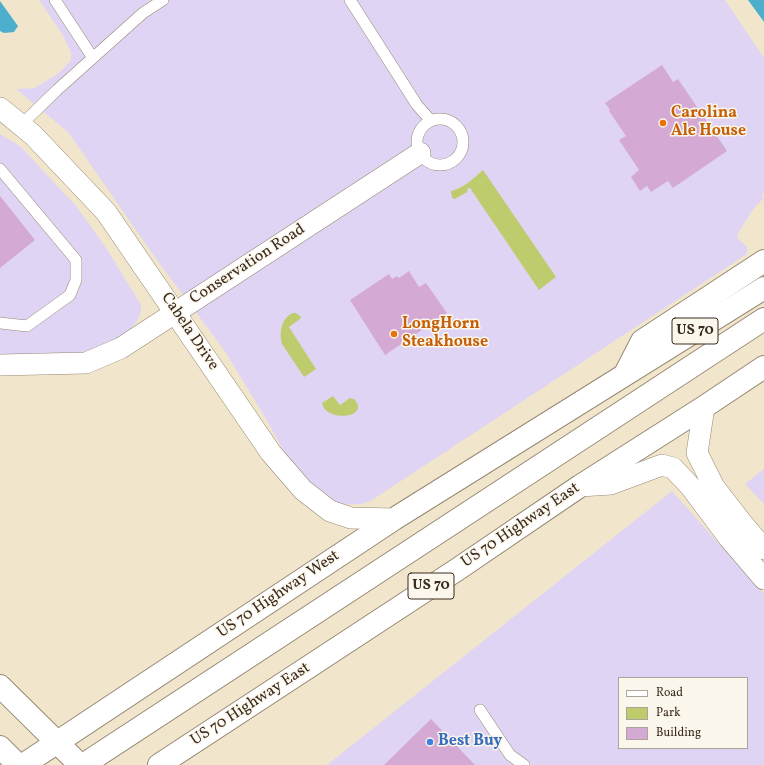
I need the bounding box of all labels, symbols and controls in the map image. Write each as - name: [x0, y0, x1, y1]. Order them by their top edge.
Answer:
- place label: Carolina Ale House: [671, 104, 746, 142]
- marker: Carolina Ale House: [658, 118, 668, 128]
- street label: Conservation Road: [187, 221, 309, 309]
- street label: Cabela Drive: [156, 289, 222, 375]
- place label: LongHorn Steakhouse: [402, 315, 488, 353]
- road number: US 70: [672, 318, 718, 344]
- marker: LongHorn Steakhouse: [389, 329, 399, 339]
- street label: US 70 Highway East: [458, 479, 584, 573]
- street label: US 70 Highway West: [214, 547, 344, 643]
- road number: US 70: [408, 573, 454, 599]
- street label: US 70 Highway East: [188, 659, 314, 751]
- legend: [618, 677, 748, 749]
- text: Road: [656, 685, 683, 701]
- text: Park: [656, 705, 681, 721]
- text: Building: [656, 725, 701, 741]
- place label: Best Buy: [438, 732, 502, 752]
- marker: Best Buy: [425, 737, 435, 747]

